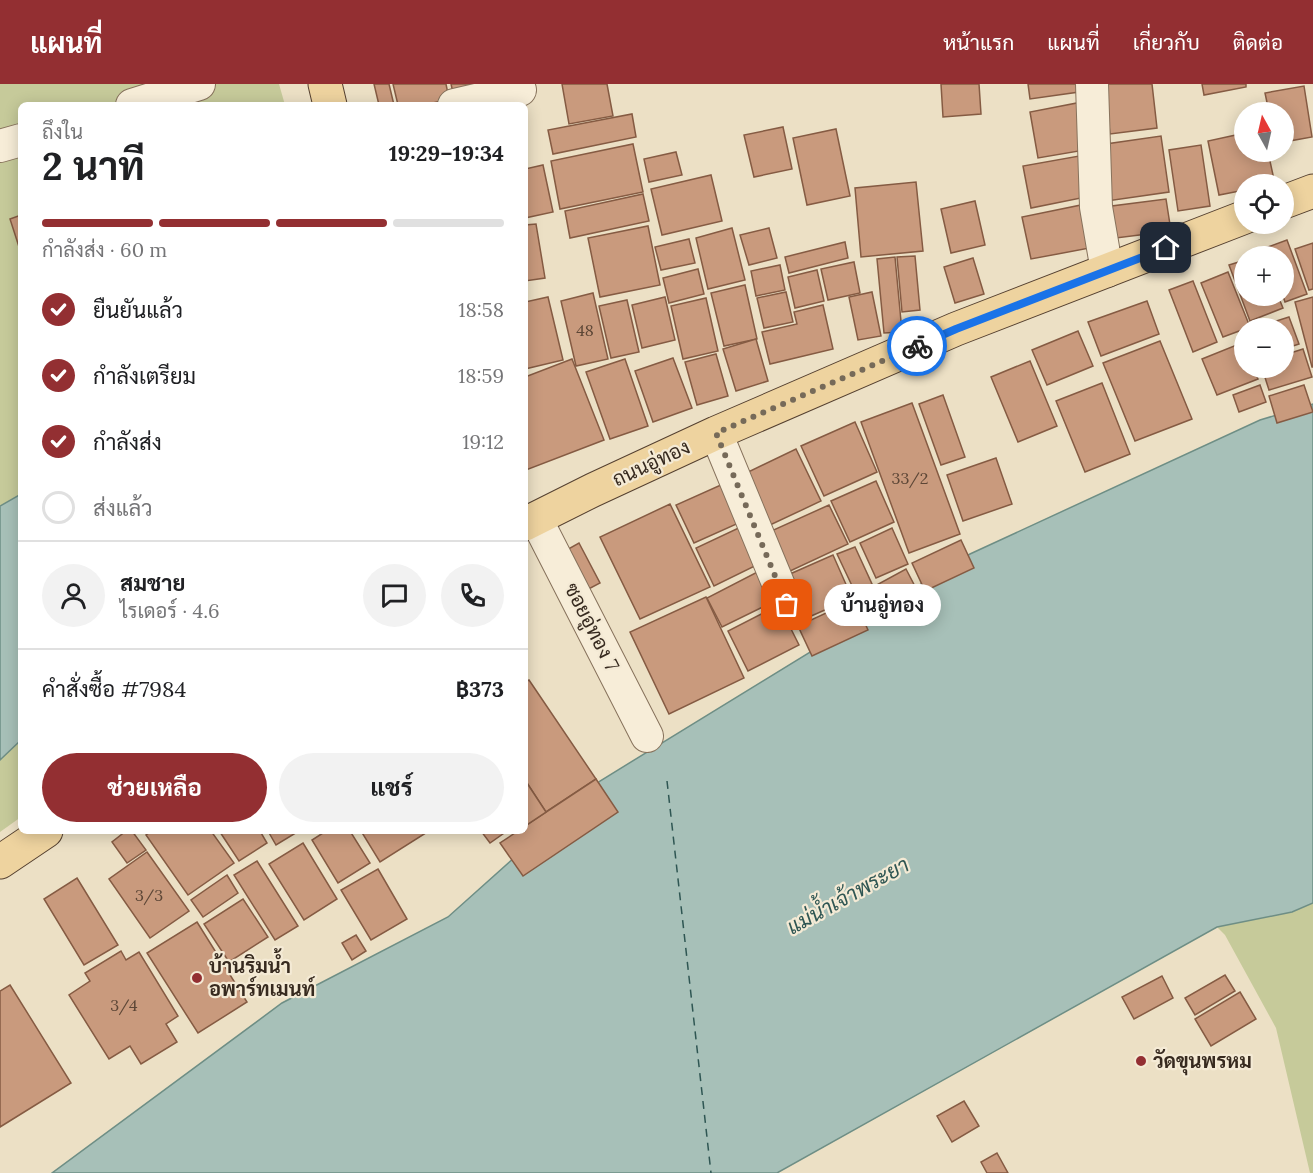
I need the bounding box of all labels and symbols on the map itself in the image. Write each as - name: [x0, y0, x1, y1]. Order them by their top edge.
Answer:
- north arrow: [1234, 102, 1294, 162]
- pin: [1140, 222, 1191, 273]
- courier: [887, 316, 947, 376]
- house number: 48: [576, 320, 594, 340]
- street label: ถนนอู่ทอง: [608, 434, 695, 494]
- house number: 33/2: [892, 468, 928, 489]
- street label: ซอยอู่ทอง 7: [557, 578, 625, 676]
- pin: [761, 579, 812, 630]
- callout: บ้านอู่ทอง: [823, 584, 940, 626]
- water label: แม่น้ำเจ้าพระยา: [780, 847, 914, 940]
- house number: 3/3: [135, 885, 163, 906]
- place label: บ้านริมน้ำ อพาร์ทเมนท์: [209, 948, 316, 1001]
- marker: บ้านริมน้ำ อพาร์ทเมนท์: [190, 971, 204, 985]
- house number: 3/4: [110, 995, 138, 1016]
- place label: วัดขุนพรหม: [1153, 1048, 1252, 1076]
- marker: วัดขุนพรหม: [1134, 1054, 1148, 1068]

